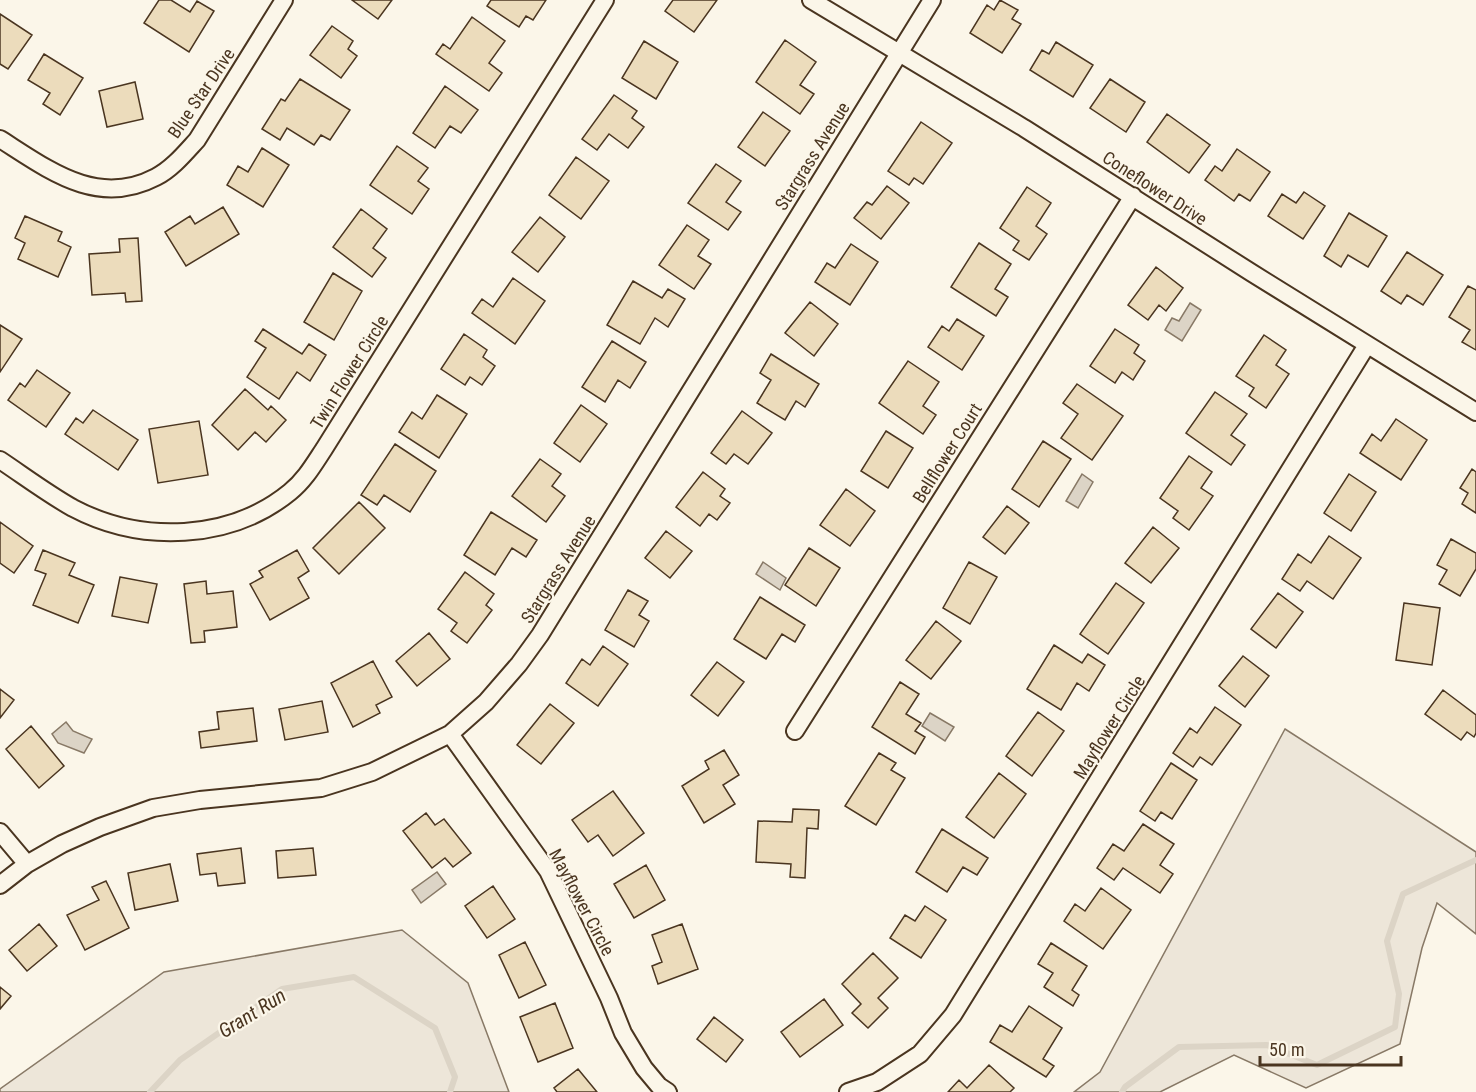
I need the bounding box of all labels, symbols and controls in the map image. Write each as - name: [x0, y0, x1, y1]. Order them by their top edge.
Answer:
- street label: Blue Star Drive: [163, 44, 239, 142]
- street label: Stargrass Avenue: [770, 98, 854, 214]
- street label: Coneflower Drive: [1099, 146, 1211, 230]
- street label: Twin Flower Circle: [306, 311, 392, 433]
- street label: Bellflower Court: [908, 399, 986, 507]
- street label: Stargrass Avenue: [516, 511, 600, 627]
- street label: Mayflower Circle: [1069, 671, 1149, 783]
- street label: Mayflower Circle: [545, 845, 619, 959]
- water label: Grant Run: [214, 983, 290, 1043]
- scale bar: [1260, 1029, 1401, 1067]
- text: 50 m: [1269, 1039, 1304, 1060]

